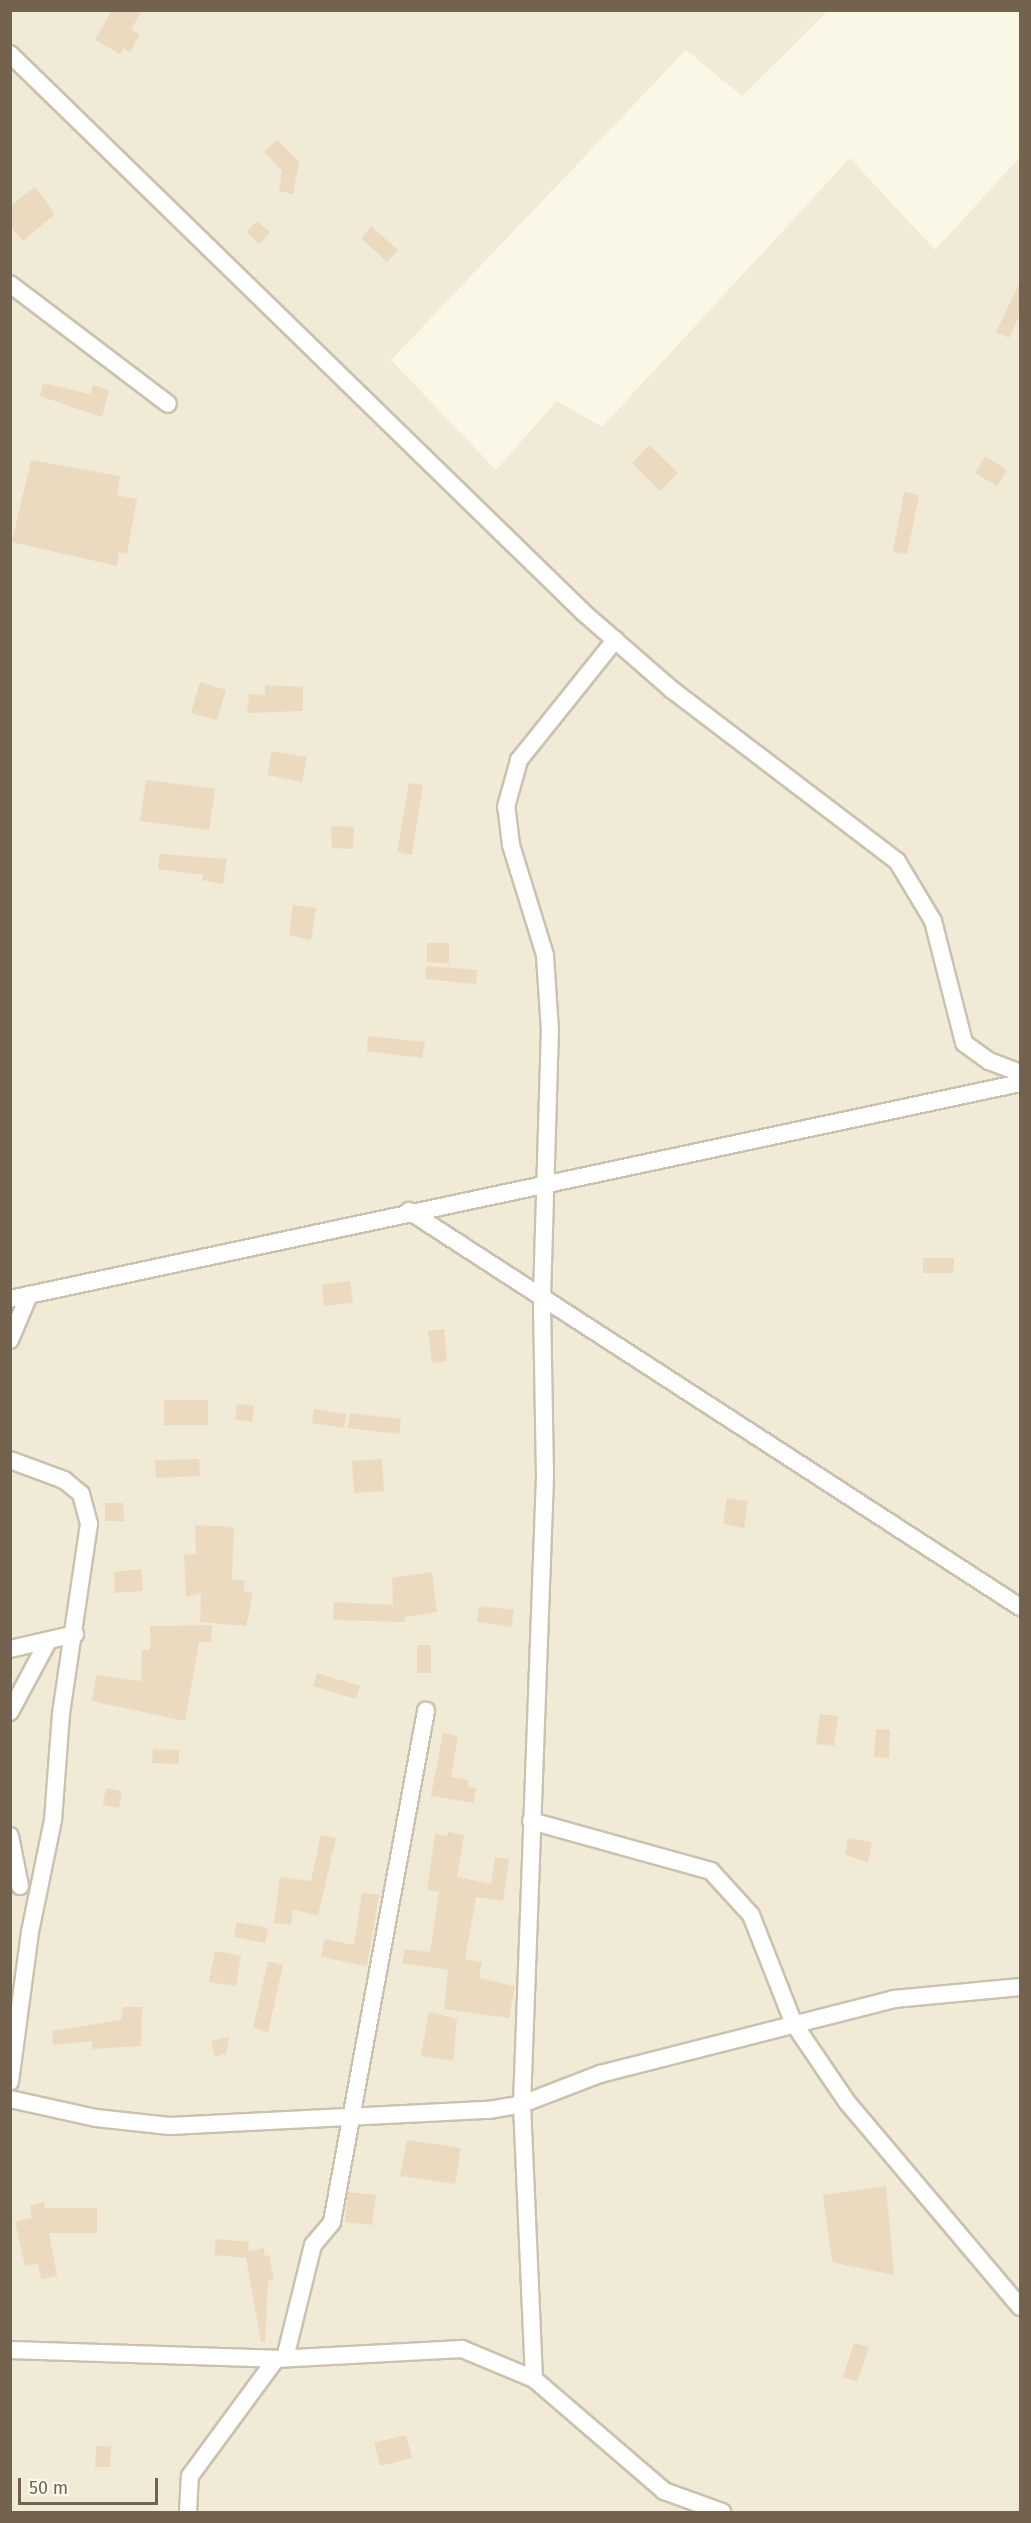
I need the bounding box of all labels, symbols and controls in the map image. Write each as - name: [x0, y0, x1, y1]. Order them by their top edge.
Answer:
- scale bar: [21, 2466, 160, 2504]
- text: 50 m: [29, 2477, 68, 2499]

